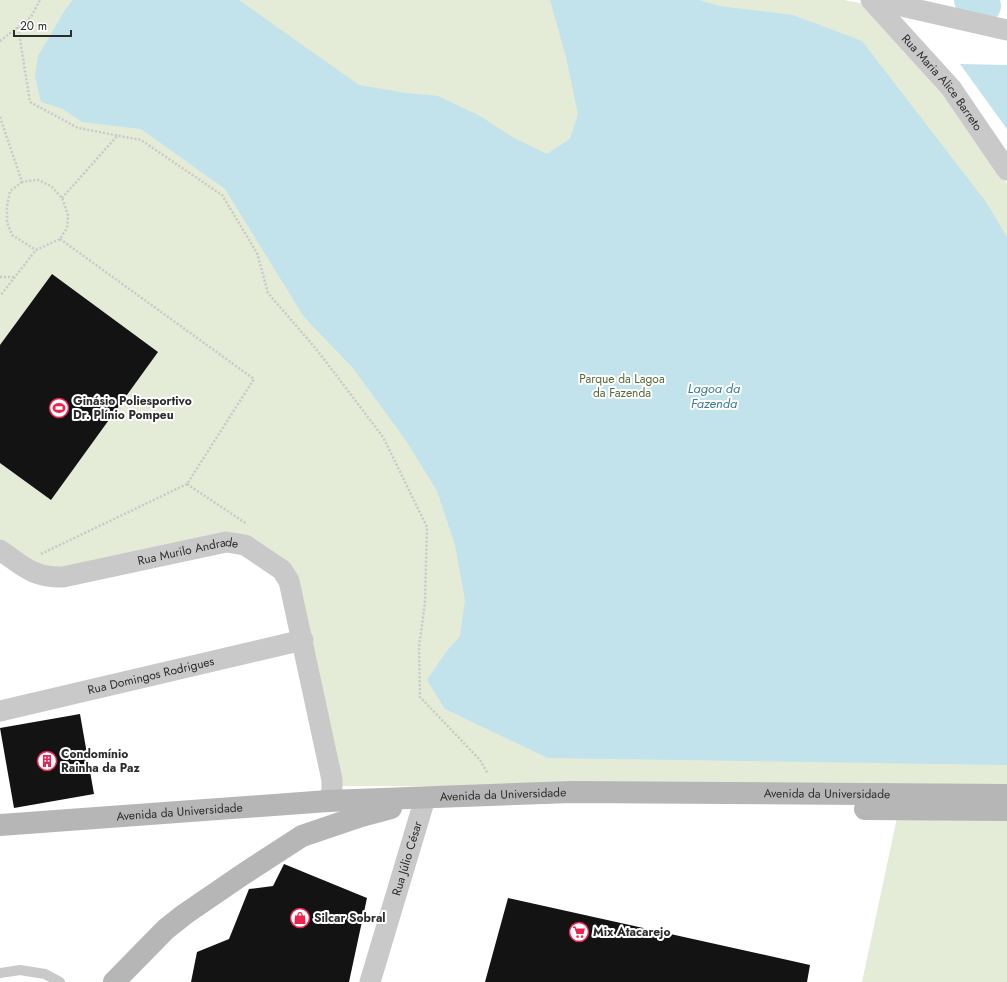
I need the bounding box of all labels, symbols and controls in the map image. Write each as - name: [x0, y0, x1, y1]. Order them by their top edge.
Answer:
- scale bar: [14, 12, 71, 38]
- text: 20 m: [20, 17, 47, 35]
- street label: Rua Maria Alice Barreto: [897, 30, 987, 135]
- park label: Parque da Lagoa da Fazenda: [579, 370, 665, 402]
- water label: Lagoa da Fazenda: [688, 379, 740, 413]
- place label: Ginásio Poliesportivo Dr. Plínio Pompeu: [73, 392, 192, 424]
- sports icon: Ginásio Poliesportivo Dr. Plínio Pompeu: [48, 397, 70, 419]
- street label: Rua Murilo Andrade: [136, 533, 240, 570]
- street label: Rua Domingos Rodrigues: [86, 652, 216, 699]
- place label: Condomínio Rainha da Paz: [61, 745, 140, 777]
- building icon: Condomínio Rainha da Paz: [36, 750, 58, 772]
- street label: Avenida da Universidade: [439, 783, 567, 806]
- street label: Avenida da Universidade: [764, 784, 890, 803]
- street label: Avenida da Universidade: [116, 798, 243, 825]
- street label: Rua Júlio César: [387, 818, 427, 898]
- shop icon: Silcar Sobral: [289, 907, 311, 929]
- place label: Silcar Sobral: [314, 909, 386, 927]
- supermarket icon: Mix Atacarejo: [568, 921, 590, 943]
- place label: Mix Atacarejo: [593, 923, 670, 941]

